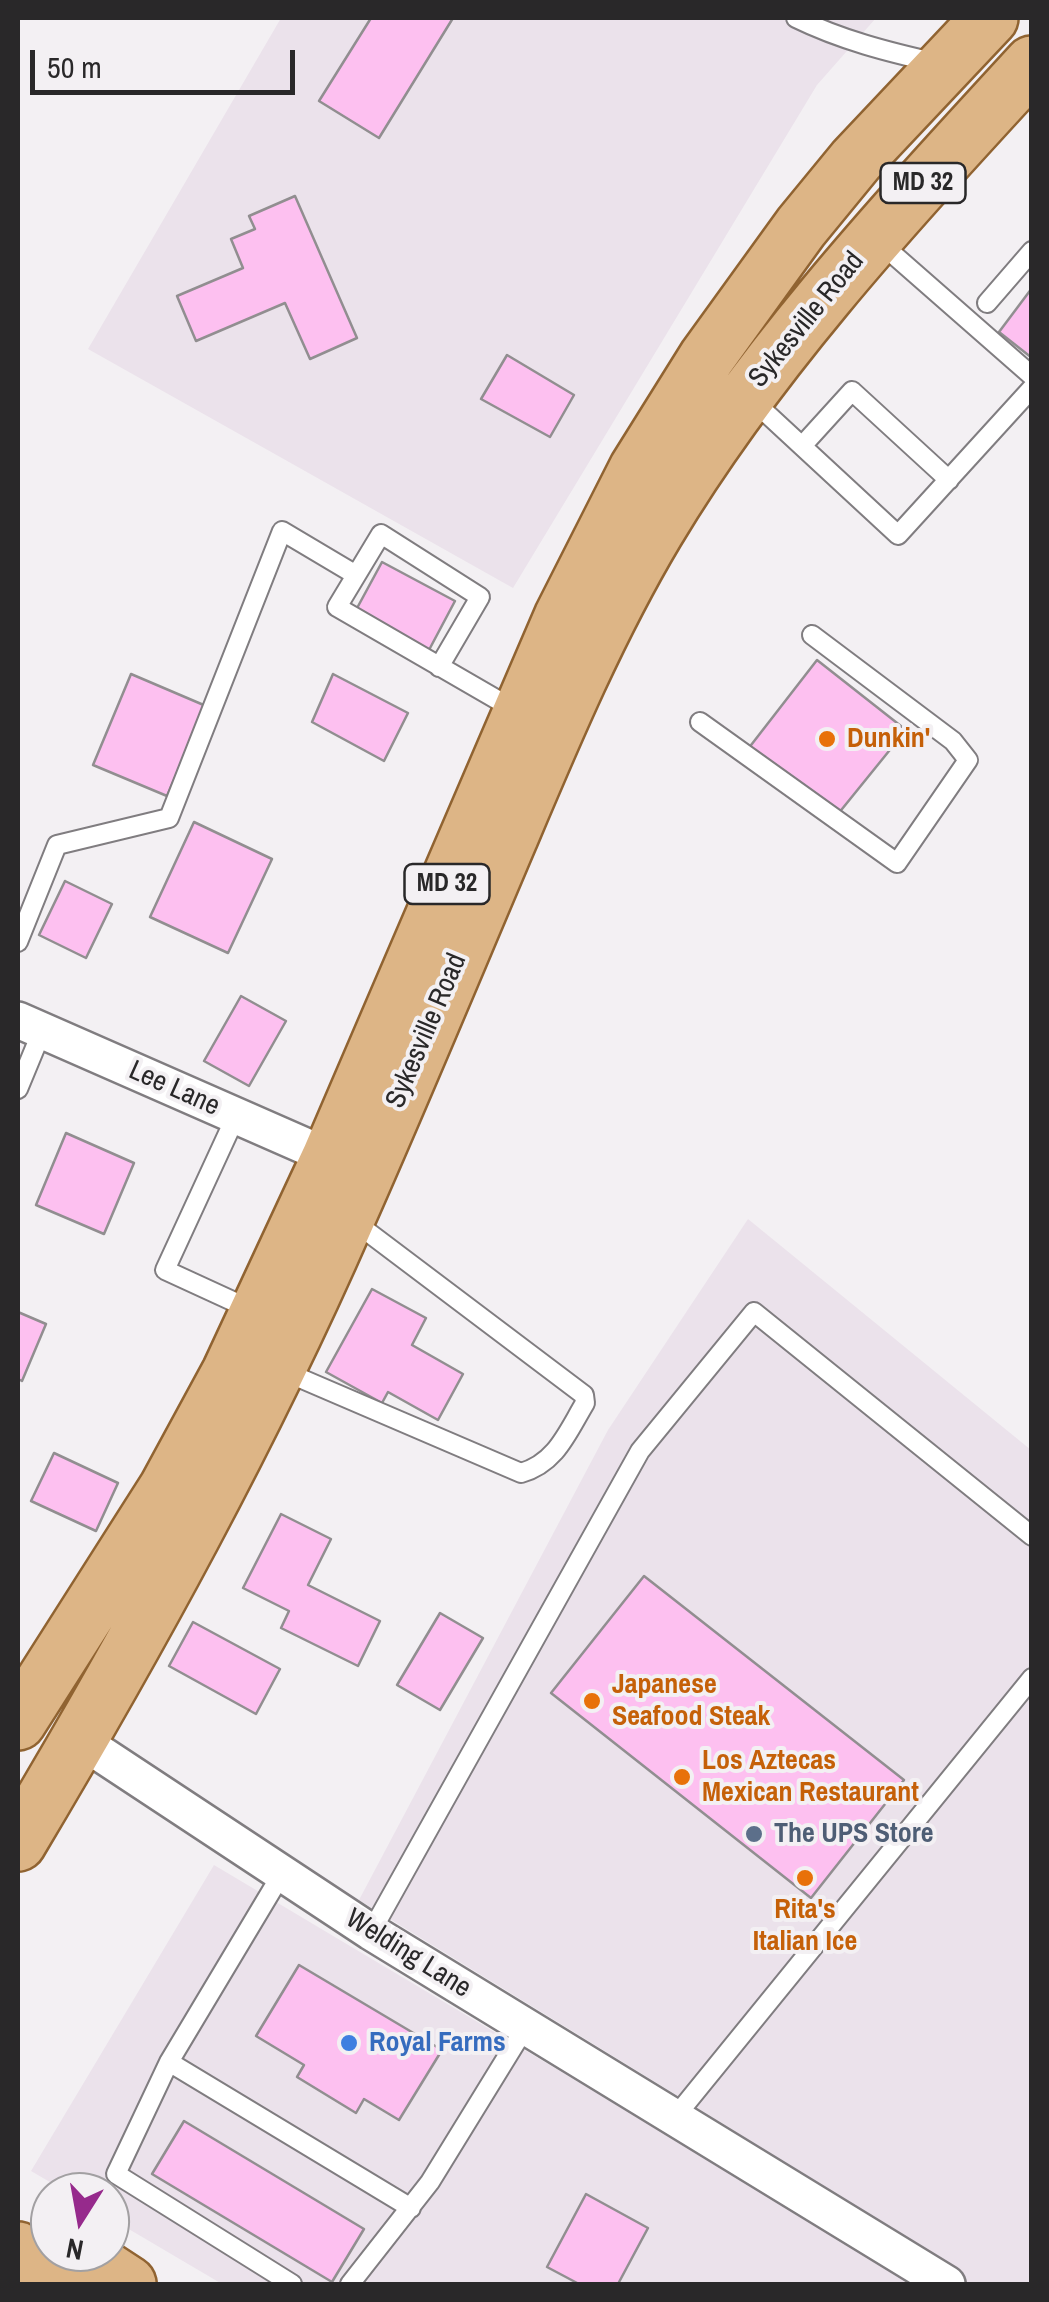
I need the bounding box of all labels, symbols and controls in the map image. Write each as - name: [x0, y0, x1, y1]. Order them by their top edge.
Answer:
- scale bar: [35, 30, 300, 92]
- text: 50 m: [47, 47, 102, 87]
- road number: MD 32: [880, 163, 966, 203]
- street label: Sykesville Road: [742, 245, 872, 395]
- place label: Dunkin': [847, 722, 930, 756]
- marker: Dunkin': [816, 728, 838, 750]
- road number: MD 32: [404, 864, 490, 904]
- street label: Sykesville Road: [379, 949, 475, 1113]
- street label: Lee Lane: [123, 1054, 225, 1124]
- place label: Japanese Seafood Steak: [612, 1668, 770, 1734]
- marker: Japanese Seafood Steak: [581, 1690, 603, 1712]
- place label: Los Aztecas Mexican Restaurant: [702, 1744, 919, 1810]
- marker: Los Aztecas Mexican Restaurant: [671, 1766, 693, 1788]
- place label: The UPS Store: [774, 1817, 933, 1851]
- marker: The UPS Store: [743, 1823, 765, 1845]
- marker: Rita's Italian Ice: [794, 1867, 816, 1889]
- place label: Rita's Italian Ice: [753, 1893, 857, 1959]
- street label: Welding Lane: [339, 1902, 477, 2006]
- place label: Royal Farms: [369, 2026, 506, 2060]
- marker: Royal Farms: [338, 2032, 360, 2054]
- north arrow: [30, 2172, 130, 2272]
- text: N: [63, 2229, 86, 2270]

